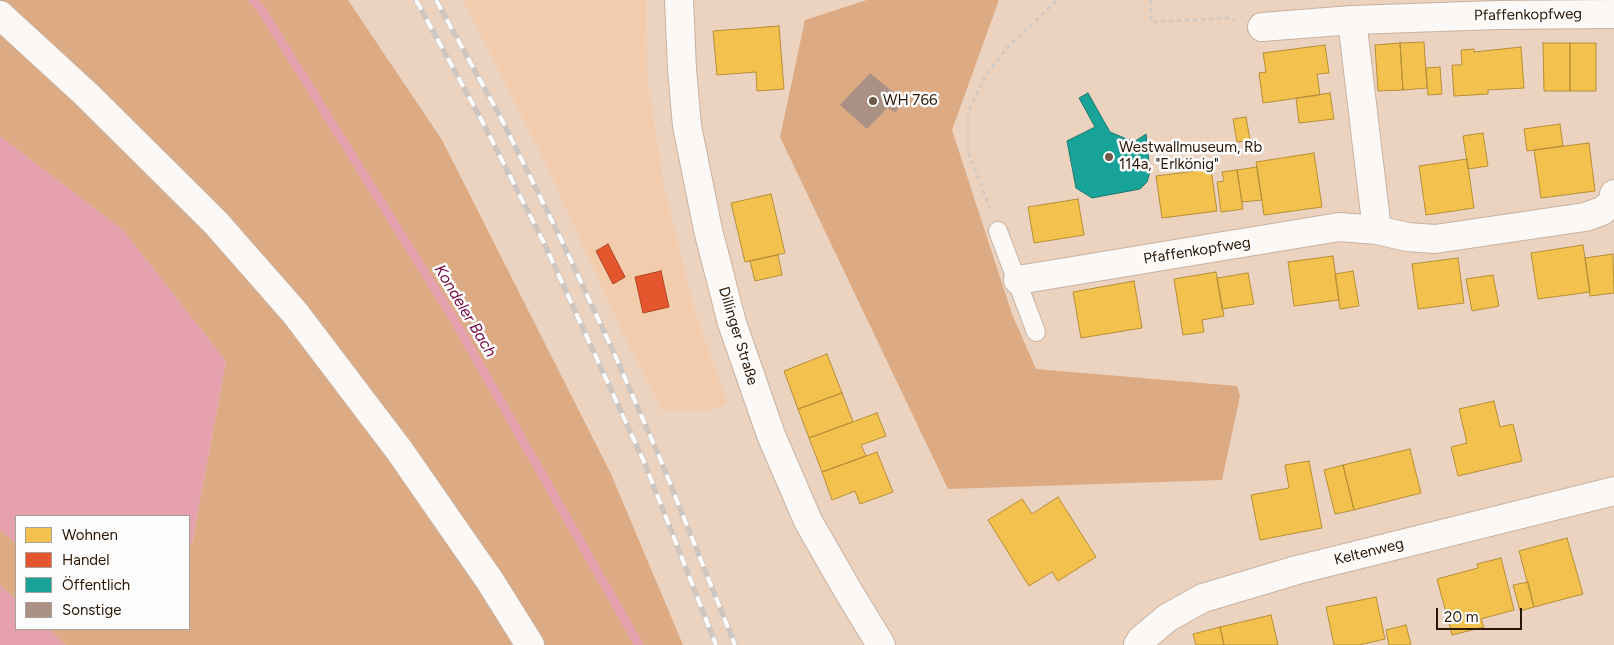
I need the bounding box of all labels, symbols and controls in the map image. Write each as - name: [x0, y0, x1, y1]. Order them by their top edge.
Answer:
- street label: Pfaffenkopfweg: [1474, 5, 1582, 25]
- place label: WH 766: [883, 92, 937, 110]
- marker: WH 766: [867, 95, 879, 107]
- place label: Westwallmuseum, Rb 114a, "Erlkönig": [1119, 139, 1262, 174]
- marker: Westwallmuseum, Rb 114a, "Erlkönig": [1103, 151, 1115, 163]
- street label: Pfaffenkopfweg: [1142, 234, 1252, 268]
- water label: Kondeler Bach: [430, 261, 500, 361]
- street label: Dillinger Straße: [714, 284, 762, 388]
- legend: [15, 515, 190, 630]
- text: Wohnen: [62, 526, 118, 544]
- street label: Keltenweg: [1332, 535, 1406, 569]
- text: Handel: [62, 551, 110, 569]
- text: Öffentlich: [62, 576, 130, 594]
- scale bar: [1439, 598, 1525, 630]
- text: Sonstige: [62, 601, 121, 619]
- text: 20 m: [1444, 608, 1478, 626]

